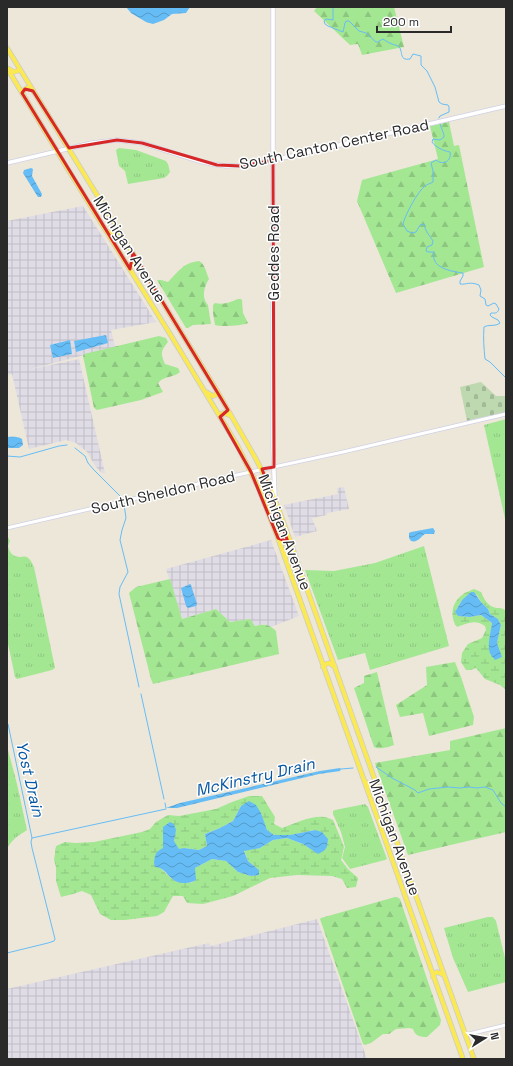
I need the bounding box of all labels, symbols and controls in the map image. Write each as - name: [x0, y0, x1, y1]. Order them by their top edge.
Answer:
- scale bar: [377, 8, 451, 34]
- text: 200 m: [383, 14, 419, 30]
- street label: South Canton Center Road: [238, 115, 430, 173]
- street label: Michigan Avenue: [89, 192, 171, 306]
- street label: Geddes Road: [264, 205, 283, 301]
- street label: South Sheldon Road: [89, 466, 237, 518]
- street label: Michigan Avenue: [254, 471, 316, 593]
- water label: Yost Drain: [11, 739, 49, 820]
- water label: McKinstry Drain: [193, 753, 318, 801]
- street label: Michigan Avenue: [365, 776, 425, 898]
- north arrow: [465, 1018, 505, 1058]
- text: N: [487, 1031, 502, 1041]

